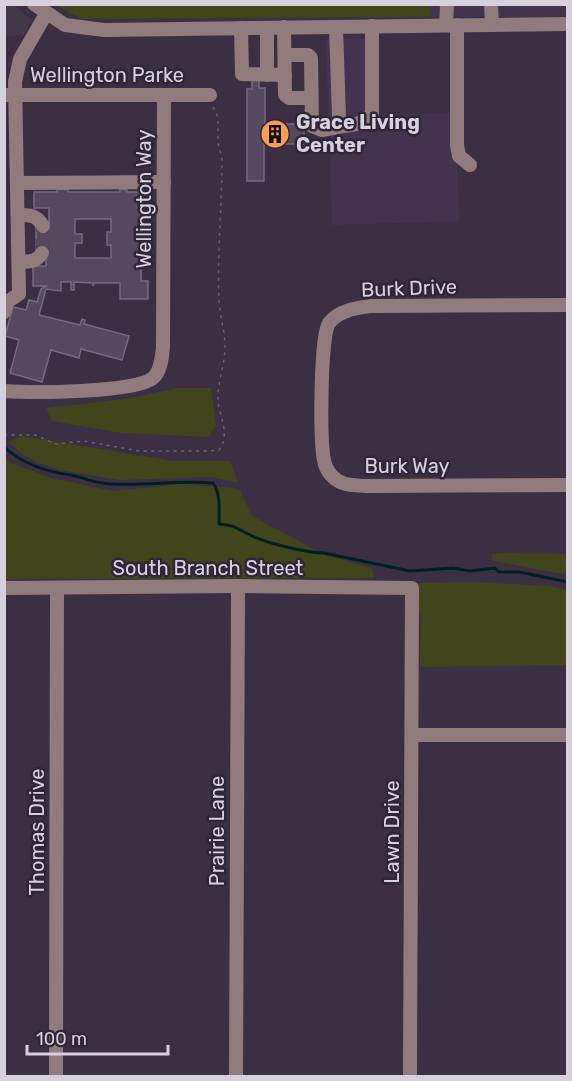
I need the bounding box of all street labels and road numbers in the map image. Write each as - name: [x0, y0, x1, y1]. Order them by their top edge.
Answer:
- street label: Wellington Parke: [30, 63, 184, 87]
- street label: Wellington Way: [132, 130, 156, 268]
- street label: Burk Drive: [361, 274, 457, 302]
- street label: Burk Way: [364, 454, 450, 478]
- street label: South Branch Street: [113, 556, 304, 580]
- street label: Thomas Drive: [25, 769, 49, 895]
- street label: Prairie Lane: [205, 776, 229, 886]
- street label: Lawn Drive: [380, 780, 404, 884]

